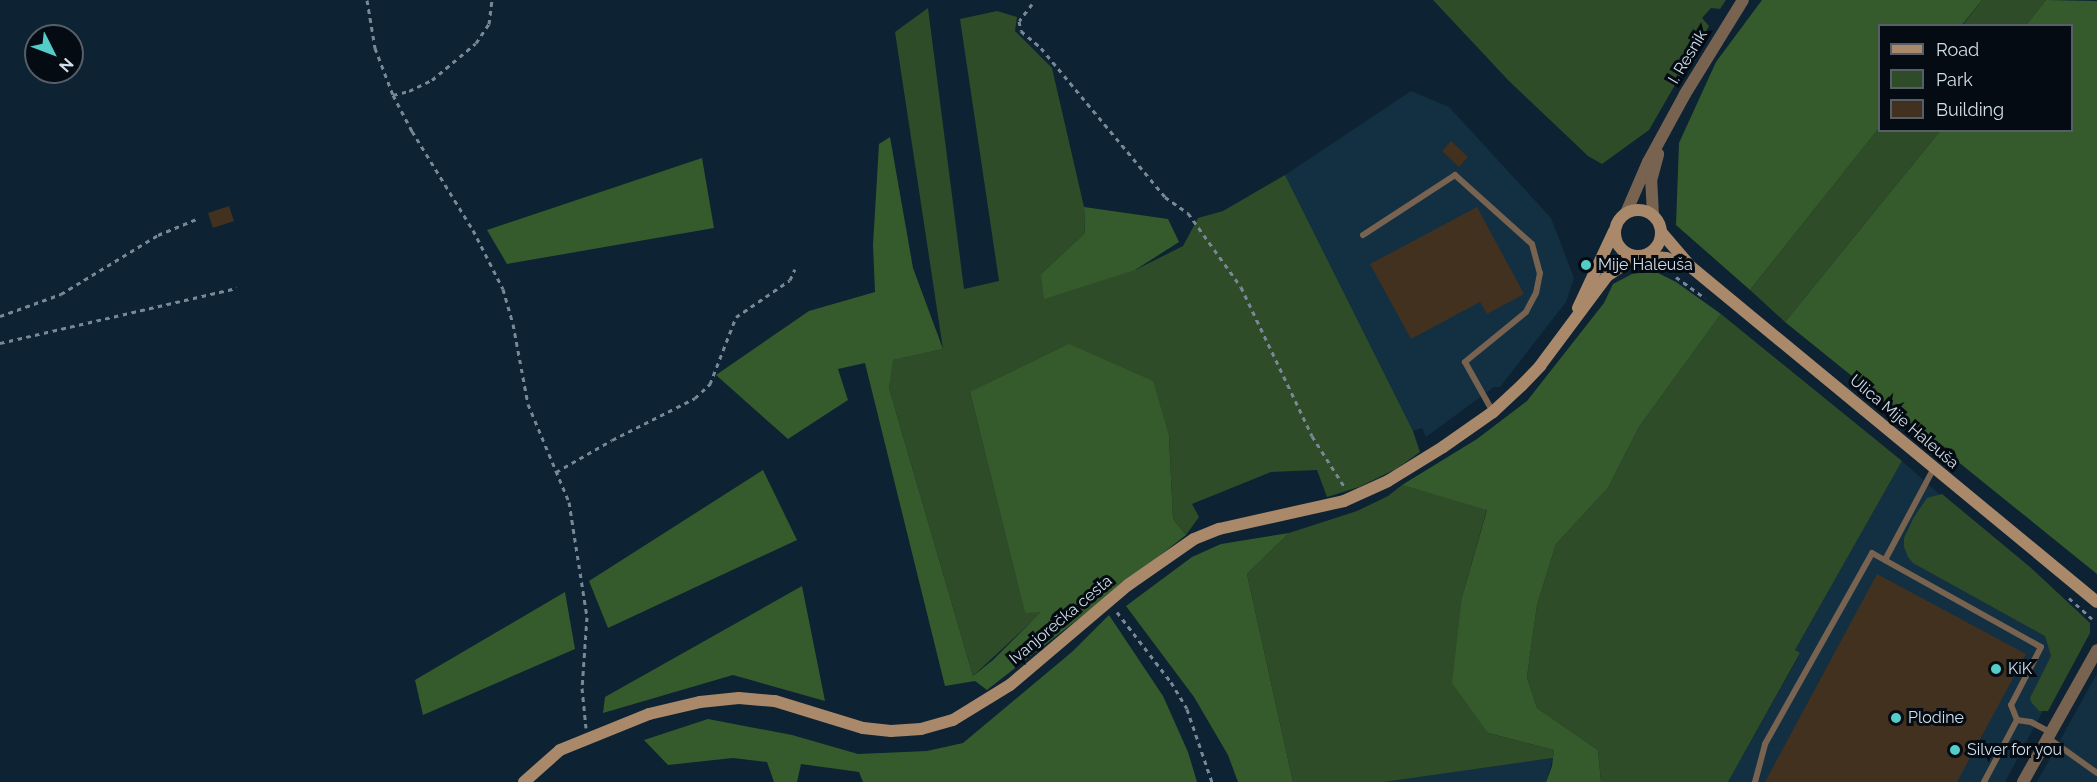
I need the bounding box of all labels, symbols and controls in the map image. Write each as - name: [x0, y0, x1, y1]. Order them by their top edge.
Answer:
- north arrow: [24, 24, 84, 84]
- legend: [1878, 24, 2073, 132]
- street label: I. Resnik: [1664, 26, 1712, 88]
- text: Road: [1936, 39, 1979, 60]
- text: N: [55, 54, 77, 76]
- text: Park: [1936, 69, 1973, 90]
- text: Building: [1936, 99, 2004, 120]
- place label: Mije Haleuša: [1598, 255, 1693, 275]
- marker: Mije Haleuša: [1579, 258, 1593, 272]
- street label: Ulica Mije Haleuša: [1846, 371, 1962, 473]
- street label: Ivanjorečka cesta: [1006, 571, 1116, 669]
- place label: KiK: [2008, 659, 2032, 679]
- marker: KiK: [1989, 662, 2003, 676]
- place label: Plodine: [1908, 708, 1964, 728]
- marker: Plodine: [1889, 711, 1903, 725]
- place label: Silver for you: [1967, 740, 2063, 760]
- marker: Silver for you: [1948, 743, 1962, 757]

